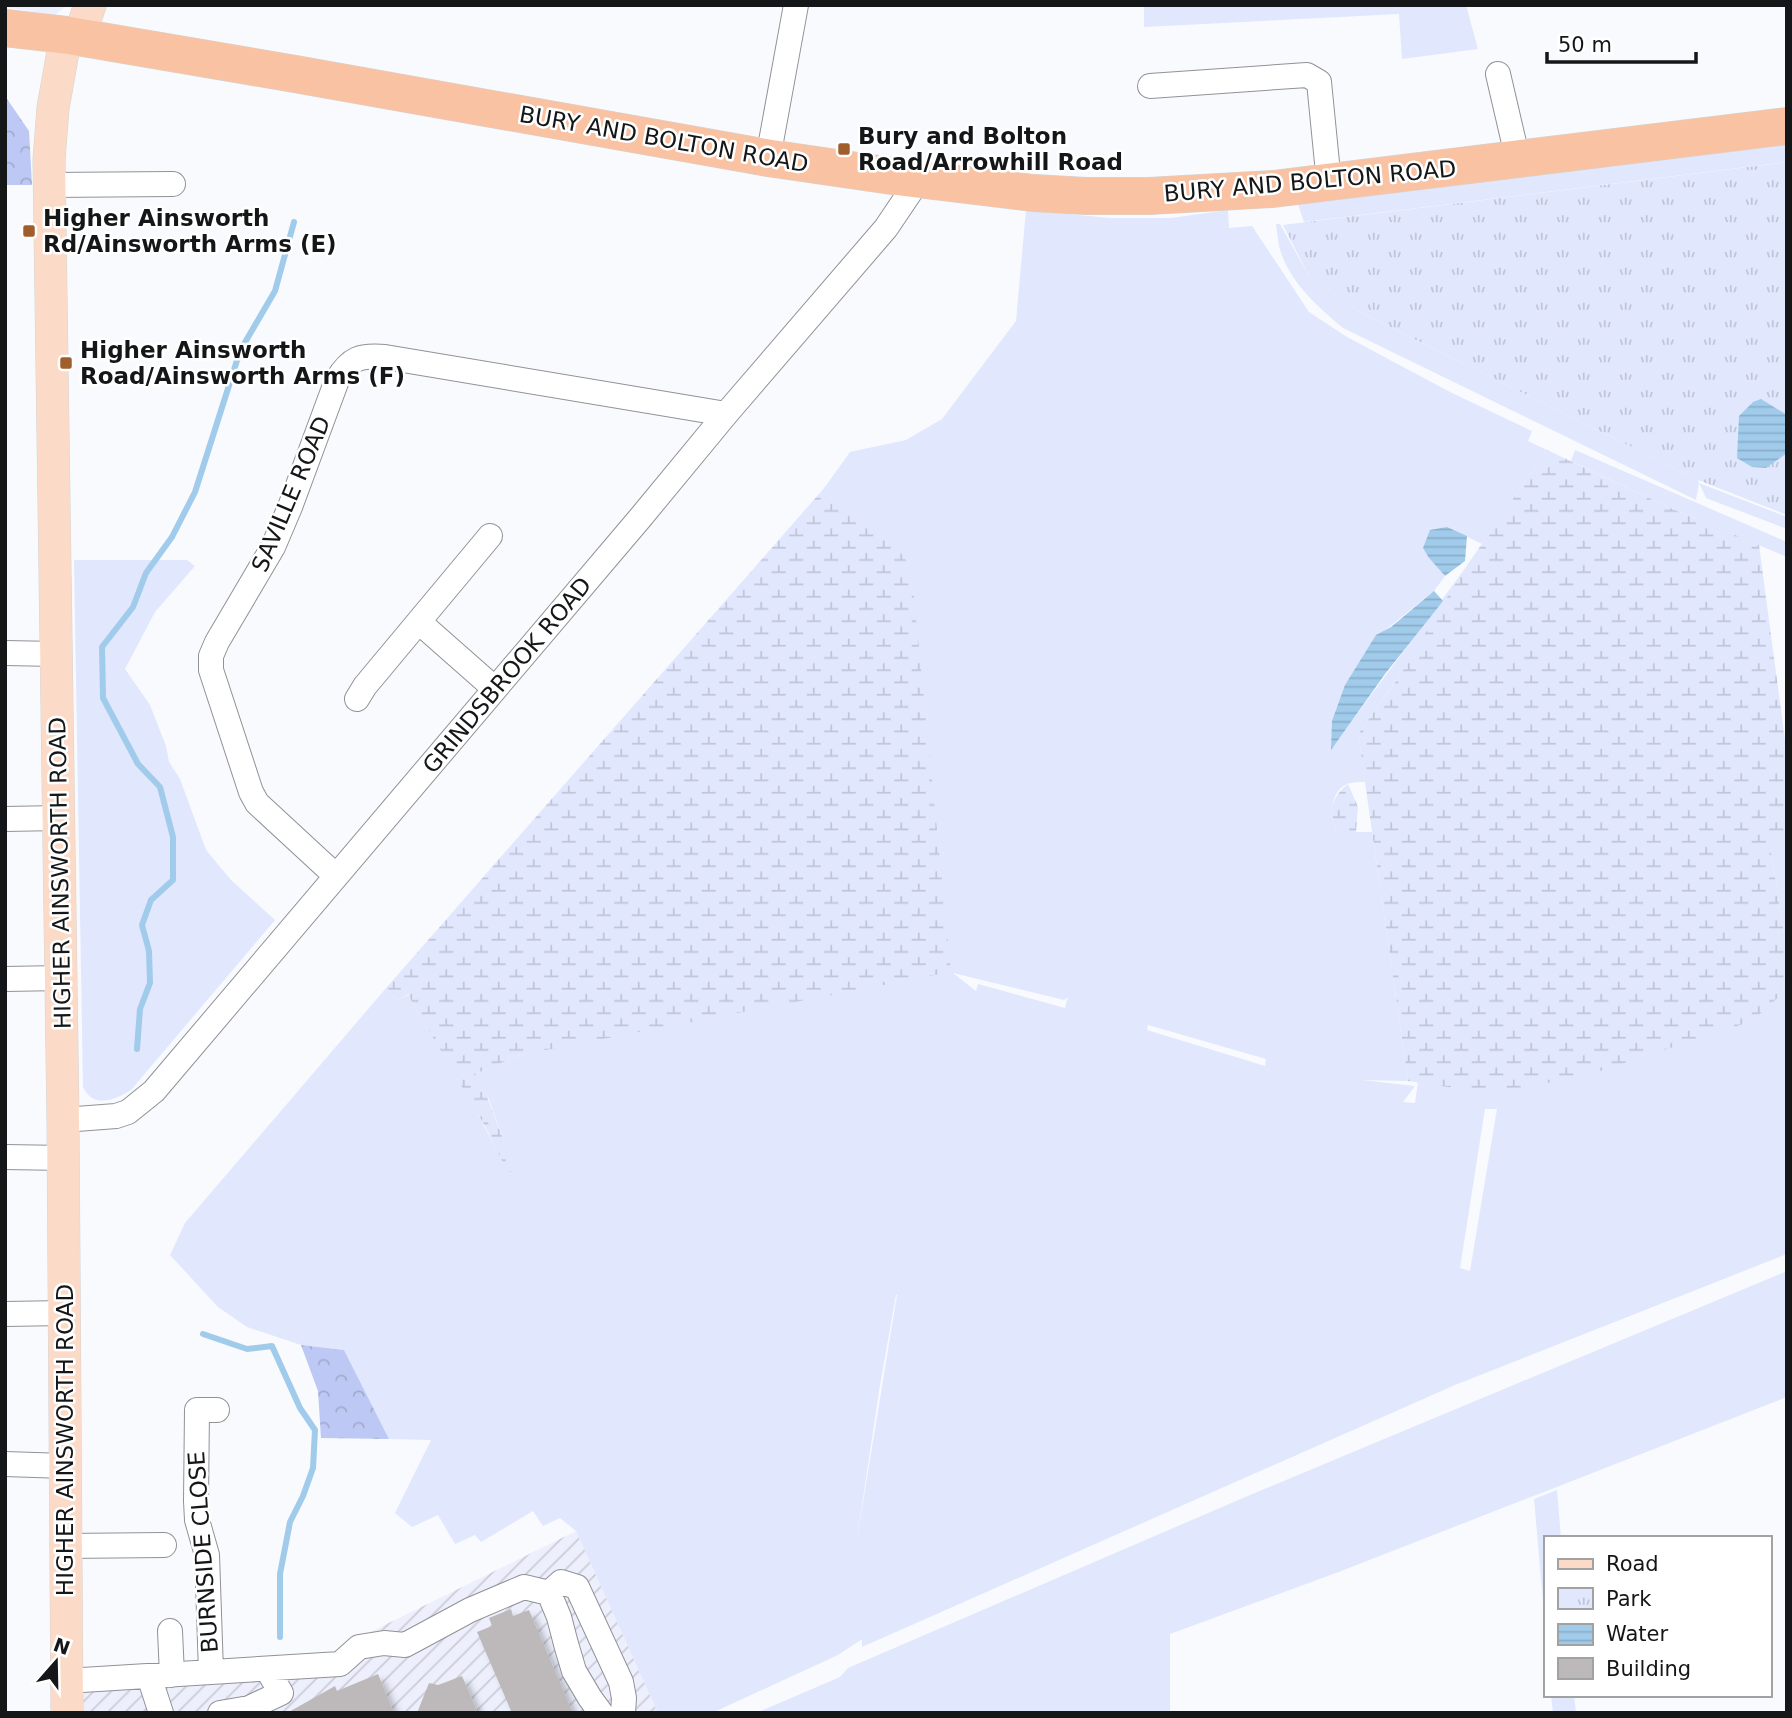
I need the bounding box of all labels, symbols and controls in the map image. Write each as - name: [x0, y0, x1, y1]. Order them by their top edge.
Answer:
- scale bar: [1547, 21, 1696, 65]
- text: 50 m: [1558, 33, 1612, 57]
- street label: BURY AND BOLTON ROAD: [517, 101, 811, 177]
- place label: Bury and Bolton Road/Arrowhill Road: [858, 123, 1123, 175]
- marker: Bury and Bolton Road/Arrowhill Road: [836, 141, 852, 157]
- street label: BURY AND BOLTON ROAD: [1163, 155, 1457, 207]
- place label: Higher Ainsworth Rd/Ainsworth Arms (E): [43, 205, 337, 257]
- marker: Higher Ainsworth Rd/Ainsworth Arms (E): [21, 223, 37, 239]
- place label: Higher Ainsworth Road/Ainsworth Arms (F): [80, 337, 405, 389]
- marker: Higher Ainsworth Road/Ainsworth Arms (F): [58, 355, 74, 371]
- street label: SAVILLE ROAD: [247, 412, 335, 576]
- street label: GRINDSBROOK ROAD: [417, 572, 597, 778]
- street label: HIGHER AINSWORTH ROAD: [44, 717, 76, 1029]
- street label: HIGHER AINSWORTH ROAD: [52, 1284, 78, 1596]
- street label: BURNSIDE CLOSE: [183, 1450, 223, 1654]
- legend: [1544, 1536, 1771, 1697]
- text: Road: [1606, 1552, 1659, 1576]
- text: Park: [1606, 1587, 1652, 1611]
- text: Water: [1606, 1622, 1668, 1646]
- north arrow: [21, 1627, 91, 1697]
- text: N: [51, 1633, 73, 1659]
- text: Building: [1606, 1657, 1691, 1681]

